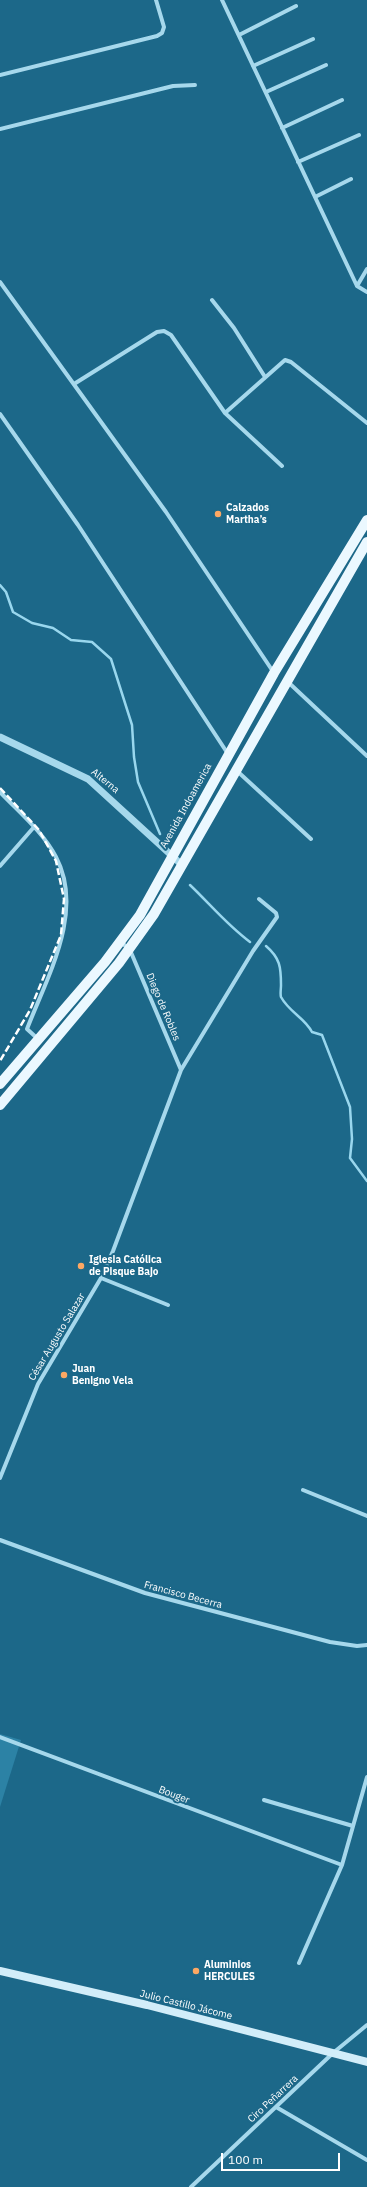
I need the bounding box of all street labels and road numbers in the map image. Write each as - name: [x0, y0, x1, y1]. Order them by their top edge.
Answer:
- street label: Avenida Indoamerica: [158, 761, 214, 851]
- street label: Alterna: [89, 766, 121, 796]
- street label: Diego de Robles: [143, 971, 183, 1043]
- street label: César Augusto Salazar: [26, 1291, 88, 1383]
- street label: Francisco Becerra: [143, 1579, 223, 1611]
- street label: Bouger: [157, 1784, 191, 1806]
- street label: Julio Castillo Jácome: [139, 1988, 233, 2022]
- street label: Ciro Peñarrera: [245, 2073, 301, 2125]

